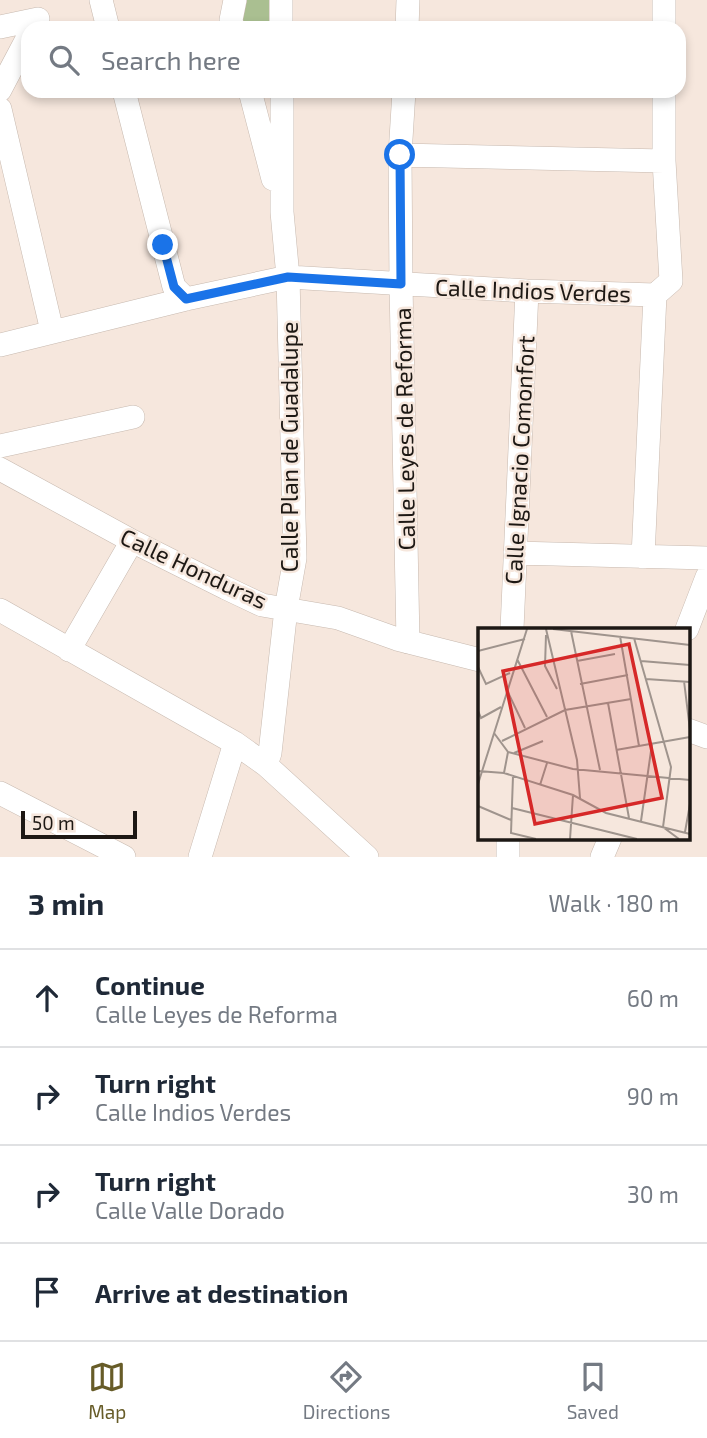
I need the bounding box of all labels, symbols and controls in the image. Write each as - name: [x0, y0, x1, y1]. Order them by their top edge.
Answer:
- search box: [21, 21, 686, 98]
- icon: search: [45, 41, 83, 79]
- text: Search here: [101, 44, 241, 75]
- route start: [384, 139, 415, 170]
- route end: [147, 229, 178, 260]
- street label: Calle Indios Verdes: [434, 273, 632, 307]
- street label: Calle Leyes de Reforma: [388, 307, 420, 551]
- street label: Calle Plan de Guadalupe: [275, 322, 303, 572]
- street label: Calle Ignacio Comonfort: [498, 335, 540, 585]
- street label: Calle Honduras: [116, 522, 272, 614]
- inset map: [478, 628, 690, 839]
- scale bar: [21, 808, 136, 840]
- text: 50 m: [32, 811, 75, 834]
- text: 3 min: [28, 885, 104, 921]
- text: Walk · 180 m: [549, 889, 679, 917]
- text: Continue: [95, 969, 205, 1000]
- icon: ahead: [28, 979, 66, 1017]
- text: 60 m: [627, 984, 679, 1012]
- text: Calle Leyes de Reforma: [95, 1000, 338, 1028]
- text: Turn right: [95, 1067, 216, 1098]
- icon: right: [28, 1077, 66, 1115]
- text: 90 m: [627, 1082, 679, 1110]
- text: Calle Indios Verdes: [95, 1098, 291, 1126]
- text: Turn right: [95, 1165, 216, 1196]
- icon: right: [28, 1175, 66, 1213]
- text: 30 m: [627, 1180, 679, 1208]
- text: Calle Valle Dorado: [95, 1196, 285, 1224]
- icon: arrive: [28, 1273, 66, 1311]
- text: Arrive at destination: [95, 1277, 348, 1308]
- tab: Map: [88, 1358, 126, 1423]
- tab: Directions: [303, 1358, 390, 1423]
- tab: Saved: [567, 1358, 619, 1423]

